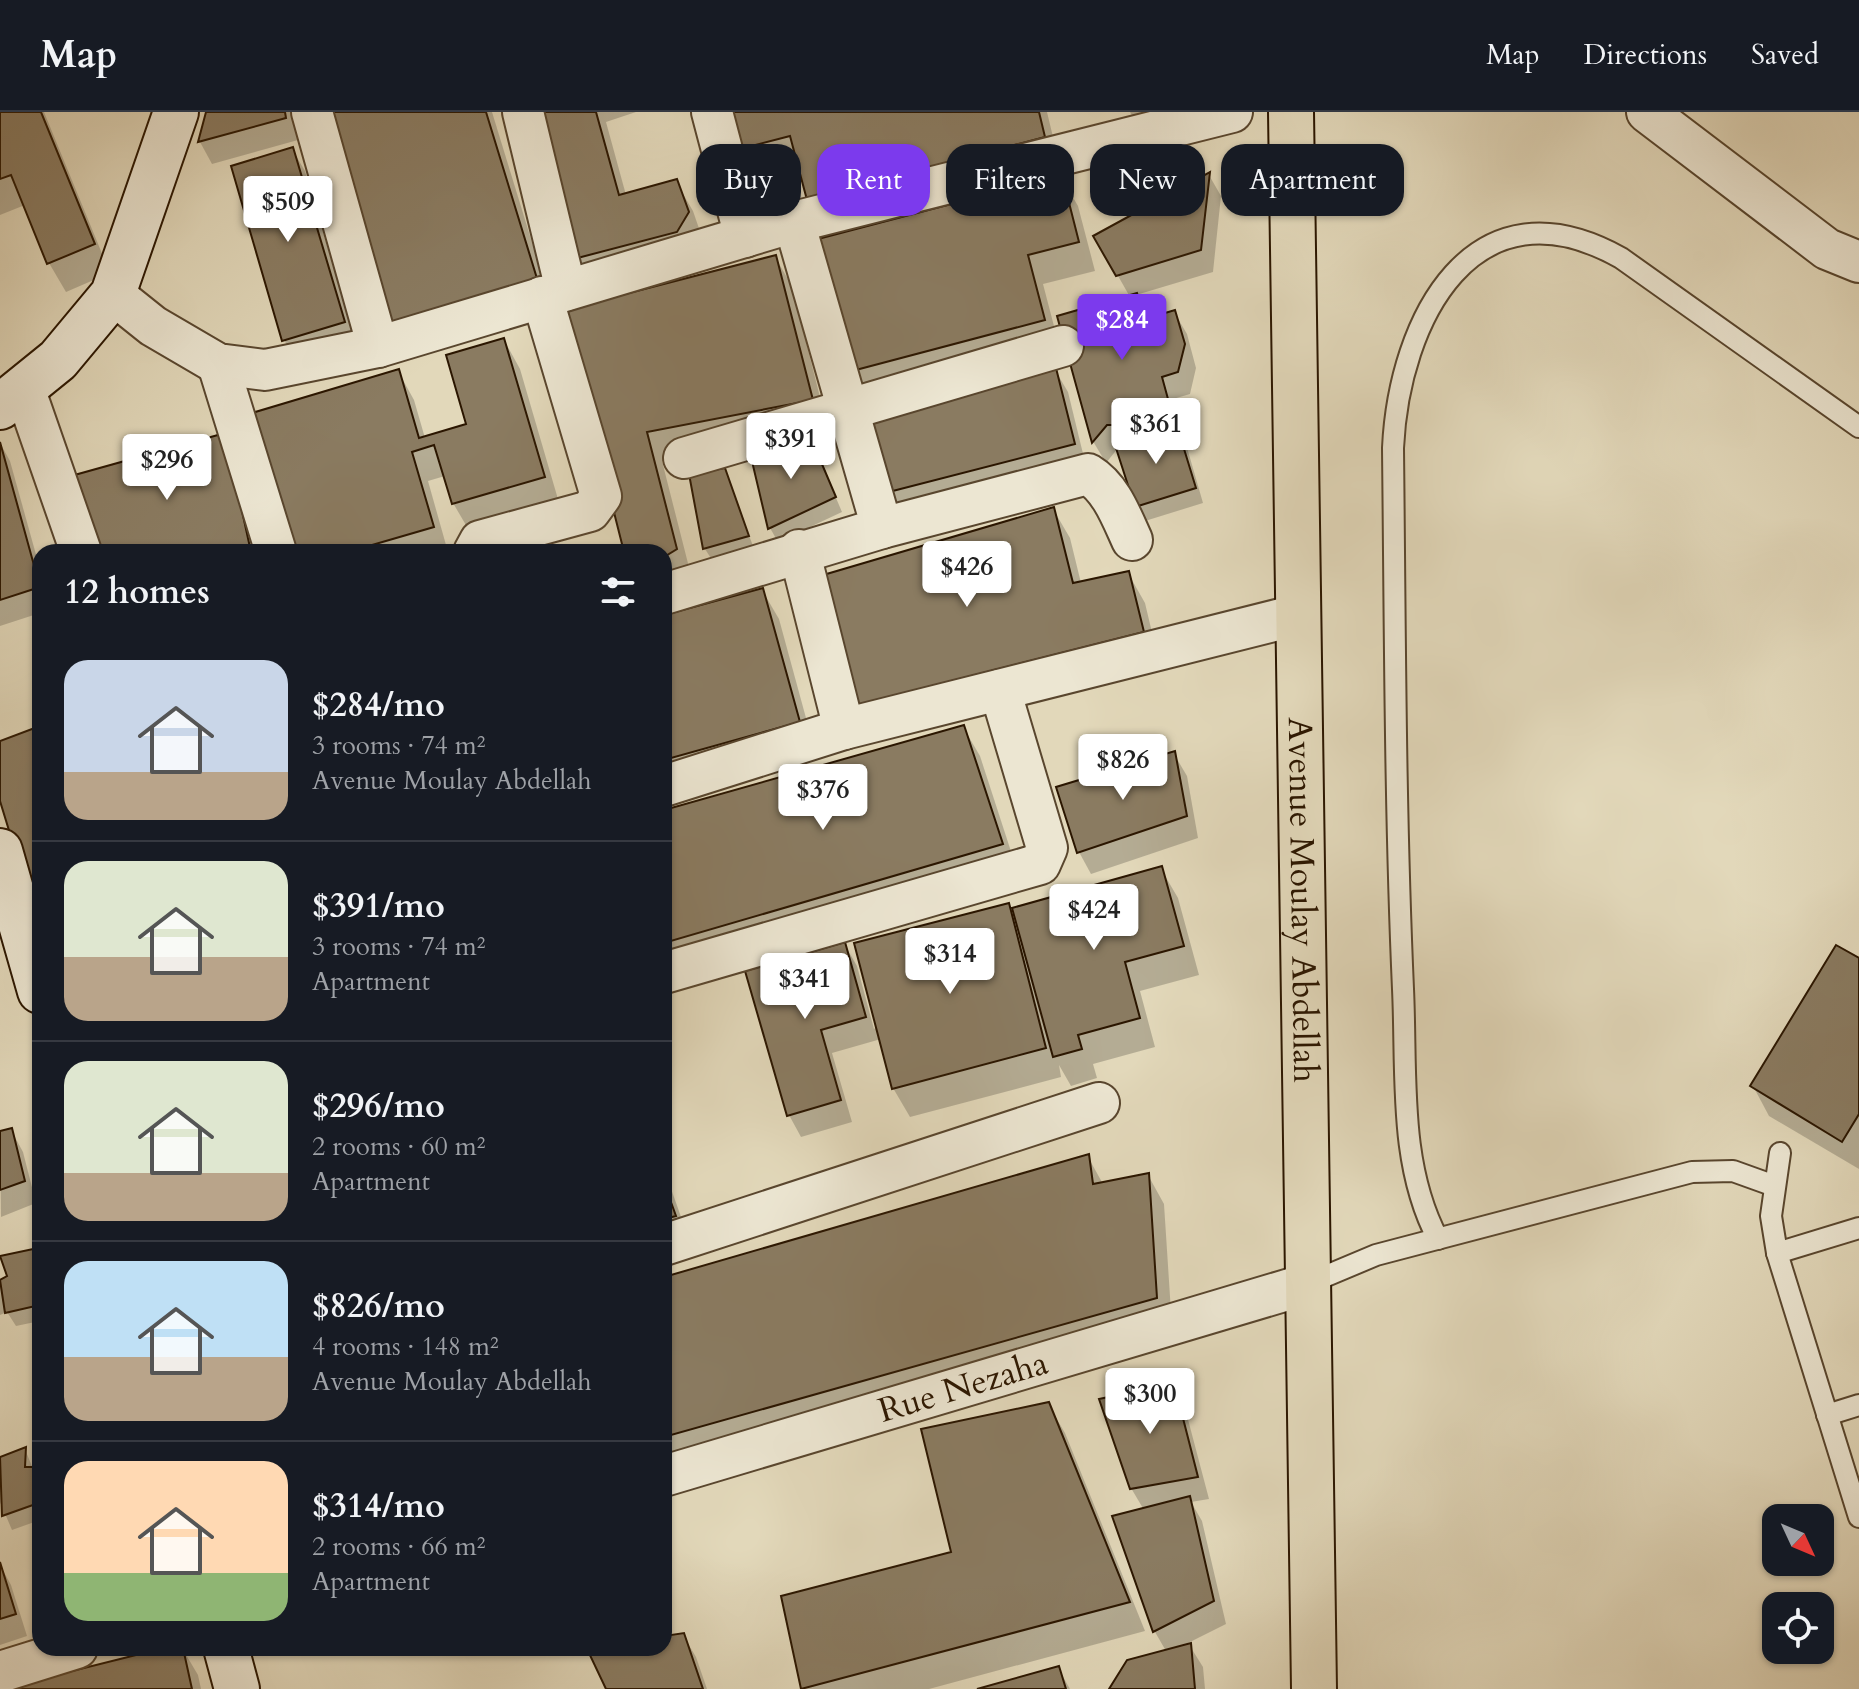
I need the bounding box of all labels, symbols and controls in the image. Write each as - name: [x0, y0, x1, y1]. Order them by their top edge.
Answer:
- text: Map: [40, 29, 117, 81]
- text: Map: [1486, 36, 1540, 74]
- text: Directions: [1584, 36, 1707, 74]
- text: Saved: [1751, 36, 1819, 74]
- chip: Buy: [696, 144, 801, 216]
- chip: Rent: [817, 144, 930, 216]
- chip: Filters: [946, 144, 1074, 216]
- chip: New: [1090, 144, 1205, 216]
- chip: Apartment: [1221, 144, 1404, 216]
- pin: $509: [241, 176, 335, 244]
- text: $509: [261, 184, 315, 219]
- pin: $284: [1075, 294, 1169, 362]
- text: $284: [1095, 302, 1149, 337]
- pin: $361: [1109, 398, 1203, 466]
- text: $361: [1129, 406, 1183, 441]
- pin: $391: [744, 413, 838, 481]
- text: $391: [764, 421, 818, 456]
- pin: $296: [120, 434, 214, 502]
- text: $296: [140, 442, 194, 477]
- pin: $426: [920, 541, 1014, 609]
- text: $426: [940, 549, 994, 584]
- text: 12 homes: [64, 569, 210, 615]
- icon: filters: [596, 570, 640, 614]
- text: $284/mo: [312, 682, 445, 728]
- icon: home: [128, 692, 224, 788]
- street label: Avenue Moulay Abdellah: [1277, 717, 1328, 1083]
- text: 3 rooms · 74 m²: [312, 728, 485, 763]
- pin: $826: [1076, 734, 1170, 802]
- text: $826: [1096, 742, 1150, 777]
- text: Avenue Moulay Abdellah: [312, 763, 592, 798]
- pin: $376: [776, 764, 870, 832]
- text: $376: [796, 772, 850, 807]
- text: $391/mo: [312, 883, 445, 929]
- pin: $424: [1047, 884, 1141, 952]
- text: $424: [1067, 892, 1121, 927]
- icon: home: [128, 893, 224, 989]
- pin: $314: [903, 928, 997, 996]
- text: 3 rooms · 74 m²: [312, 929, 485, 964]
- text: $314: [923, 936, 977, 971]
- pin: $341: [758, 953, 852, 1021]
- text: $341: [778, 961, 832, 996]
- text: Apartment: [312, 964, 430, 999]
- text: $296/mo: [312, 1083, 445, 1129]
- icon: home: [128, 1093, 224, 1189]
- text: 2 rooms · 60 m²: [312, 1129, 485, 1164]
- text: Apartment: [312, 1164, 430, 1199]
- text: $826/mo: [312, 1283, 445, 1329]
- icon: home: [128, 1293, 224, 1389]
- text: 4 rooms · 148 m²: [312, 1329, 499, 1364]
- street label: Rue Nezaha: [873, 1340, 1053, 1434]
- text: Avenue Moulay Abdellah: [312, 1364, 592, 1399]
- pin: $300: [1103, 1368, 1197, 1436]
- text: $300: [1123, 1376, 1177, 1411]
- text: $314/mo: [312, 1483, 445, 1529]
- icon: home: [128, 1493, 224, 1589]
- north arrow: [1762, 1504, 1834, 1576]
- map controls: [1762, 1504, 1834, 1664]
- text: 2 rooms · 66 m²: [312, 1529, 485, 1564]
- text: Apartment: [312, 1564, 430, 1599]
- button: locate: [1762, 1592, 1834, 1664]

